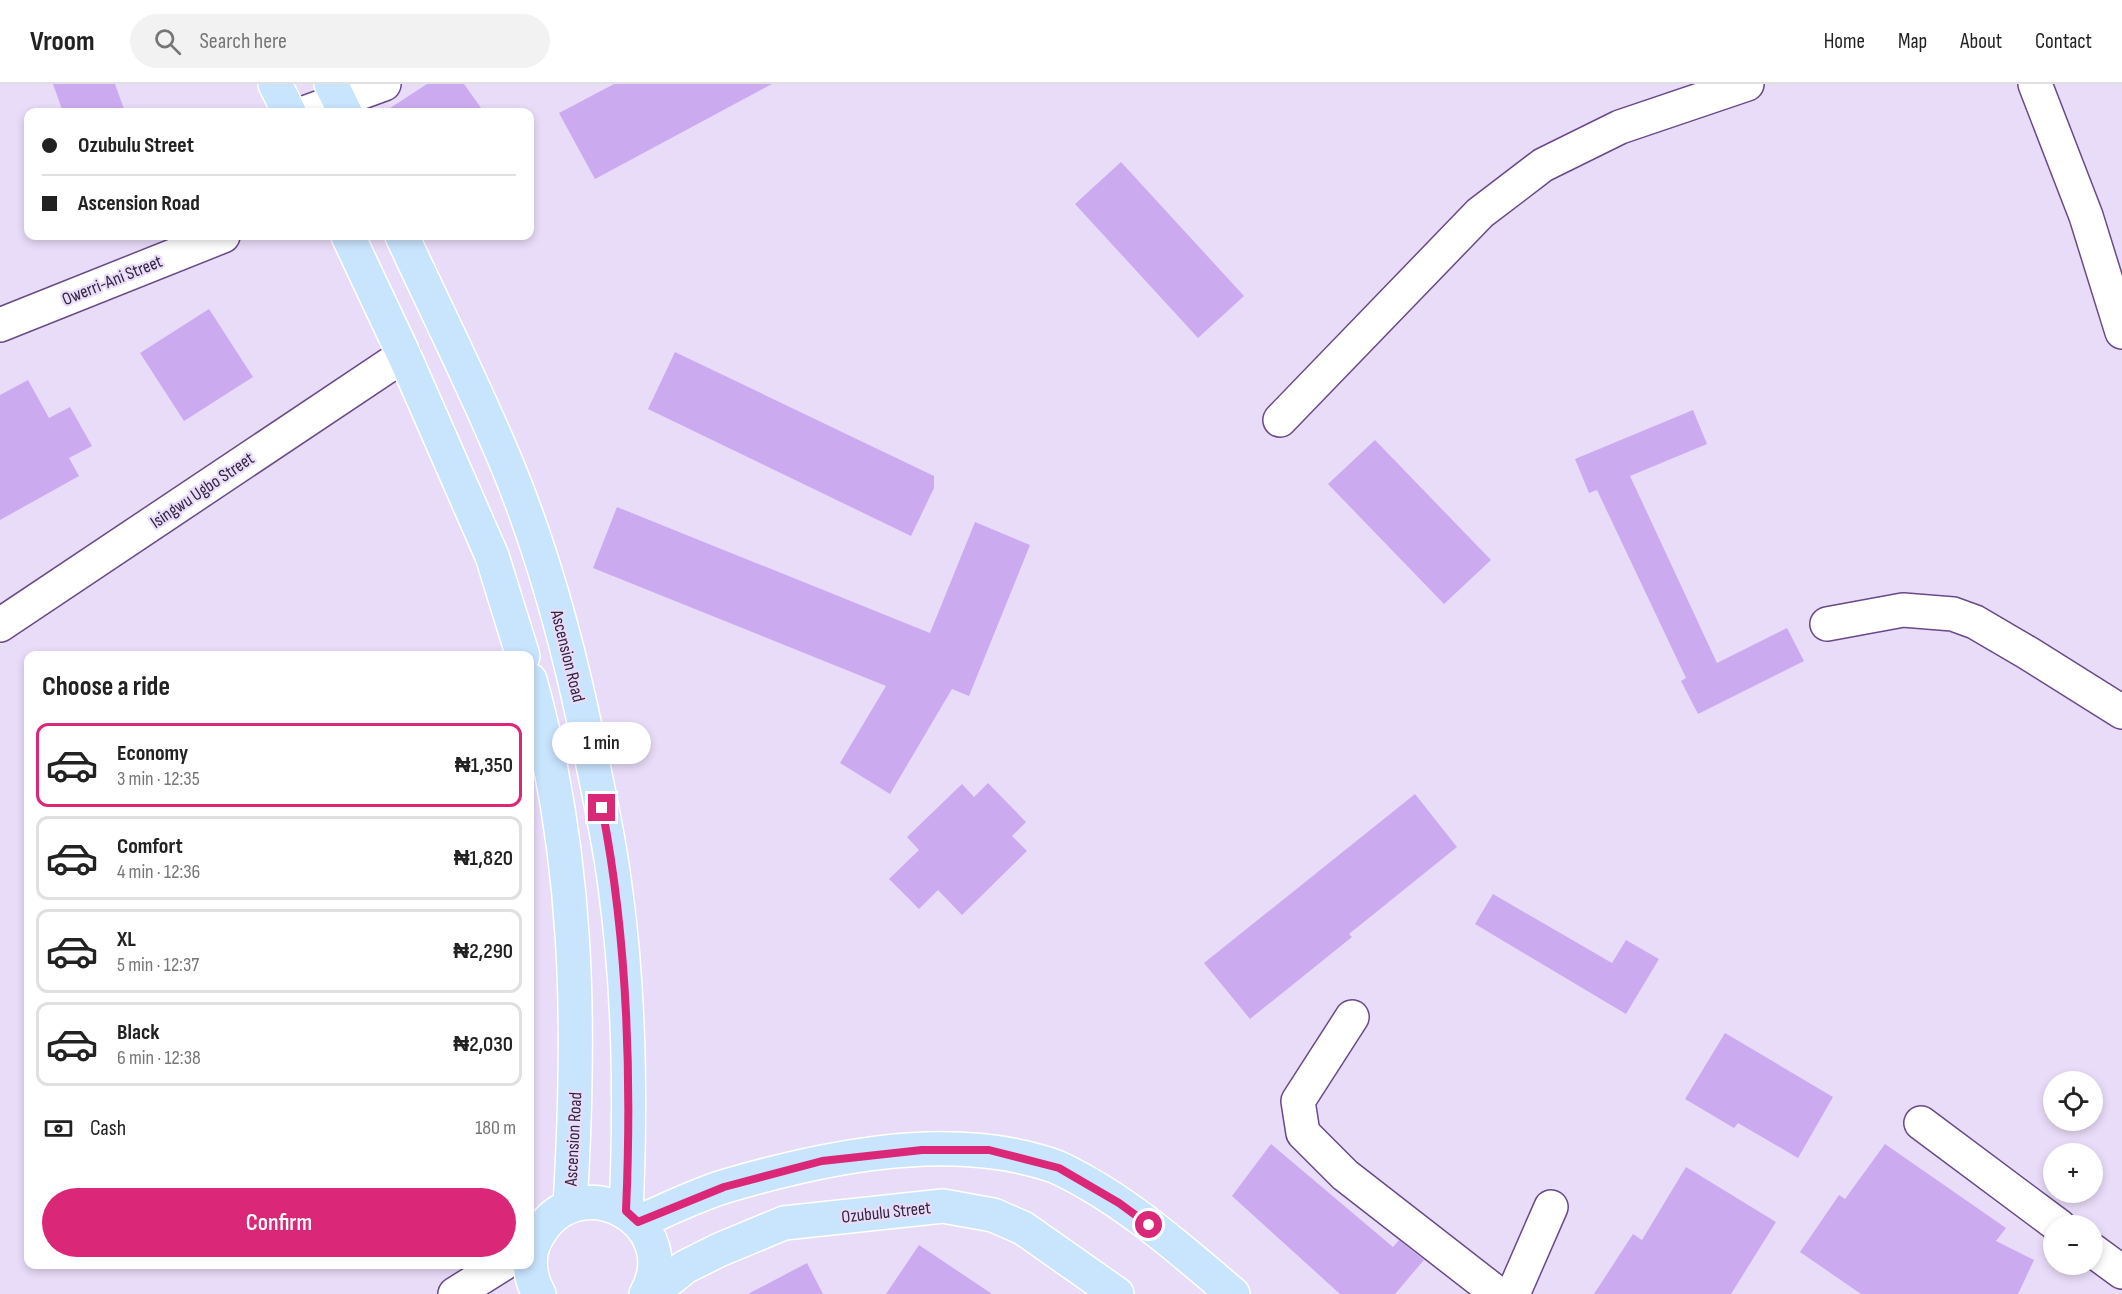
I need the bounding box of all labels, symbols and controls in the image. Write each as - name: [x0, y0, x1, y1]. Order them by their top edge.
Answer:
- search box: [130, 14, 550, 68]
- text: Vroom: [30, 25, 94, 58]
- icon: search: [151, 25, 184, 58]
- text: Search here: [199, 28, 287, 55]
- text: Home: [1824, 29, 1865, 54]
- text: Map: [1898, 29, 1927, 54]
- text: About: [1960, 29, 2002, 54]
- text: Contact: [2035, 29, 2092, 54]
- text: Ozubulu Street: [78, 132, 194, 159]
- text: Ascension Road: [78, 190, 200, 217]
- street label: Owerri-Ani Street: [59, 251, 166, 310]
- street label: Isingwu Ugbo Street: [146, 448, 259, 533]
- street label: Ascension Road: [546, 607, 589, 704]
- text: Choose a ride: [42, 671, 170, 703]
- callout: 1 min: [552, 721, 652, 763]
- text: 1 min: [583, 731, 620, 755]
- icon: car: [45, 738, 99, 792]
- text: Economy: [117, 740, 188, 767]
- text: ₦1,350: [455, 752, 513, 779]
- text: 3 min · 12:35: [117, 767, 200, 791]
- route end: [588, 794, 615, 821]
- icon: car: [45, 831, 99, 885]
- text: Comfort: [117, 833, 183, 860]
- text: ₦1,820: [454, 845, 513, 872]
- text: 4 min · 12:36: [117, 860, 200, 884]
- icon: car: [45, 924, 99, 978]
- text: XL: [117, 926, 136, 953]
- text: ₦2,290: [453, 938, 513, 965]
- text: 5 min · 12:37: [117, 953, 199, 977]
- icon: car: [45, 1017, 99, 1071]
- text: Black: [117, 1019, 159, 1046]
- text: ₦2,030: [453, 1031, 513, 1058]
- text: 6 min · 12:38: [117, 1046, 201, 1070]
- map controls: [2043, 1071, 2103, 1275]
- button: locate: [2043, 1071, 2103, 1131]
- street label: Ascension Road: [560, 1091, 586, 1188]
- icon: cash: [42, 1112, 75, 1145]
- text: Cash: [90, 1115, 126, 1142]
- text: 180 m: [475, 1116, 516, 1140]
- button: +: [2043, 1143, 2103, 1203]
- button: Confirm: [42, 1188, 516, 1257]
- street label: Ozubulu Street: [840, 1197, 932, 1228]
- route start: [1135, 1211, 1162, 1238]
- button: −: [2043, 1215, 2103, 1275]

